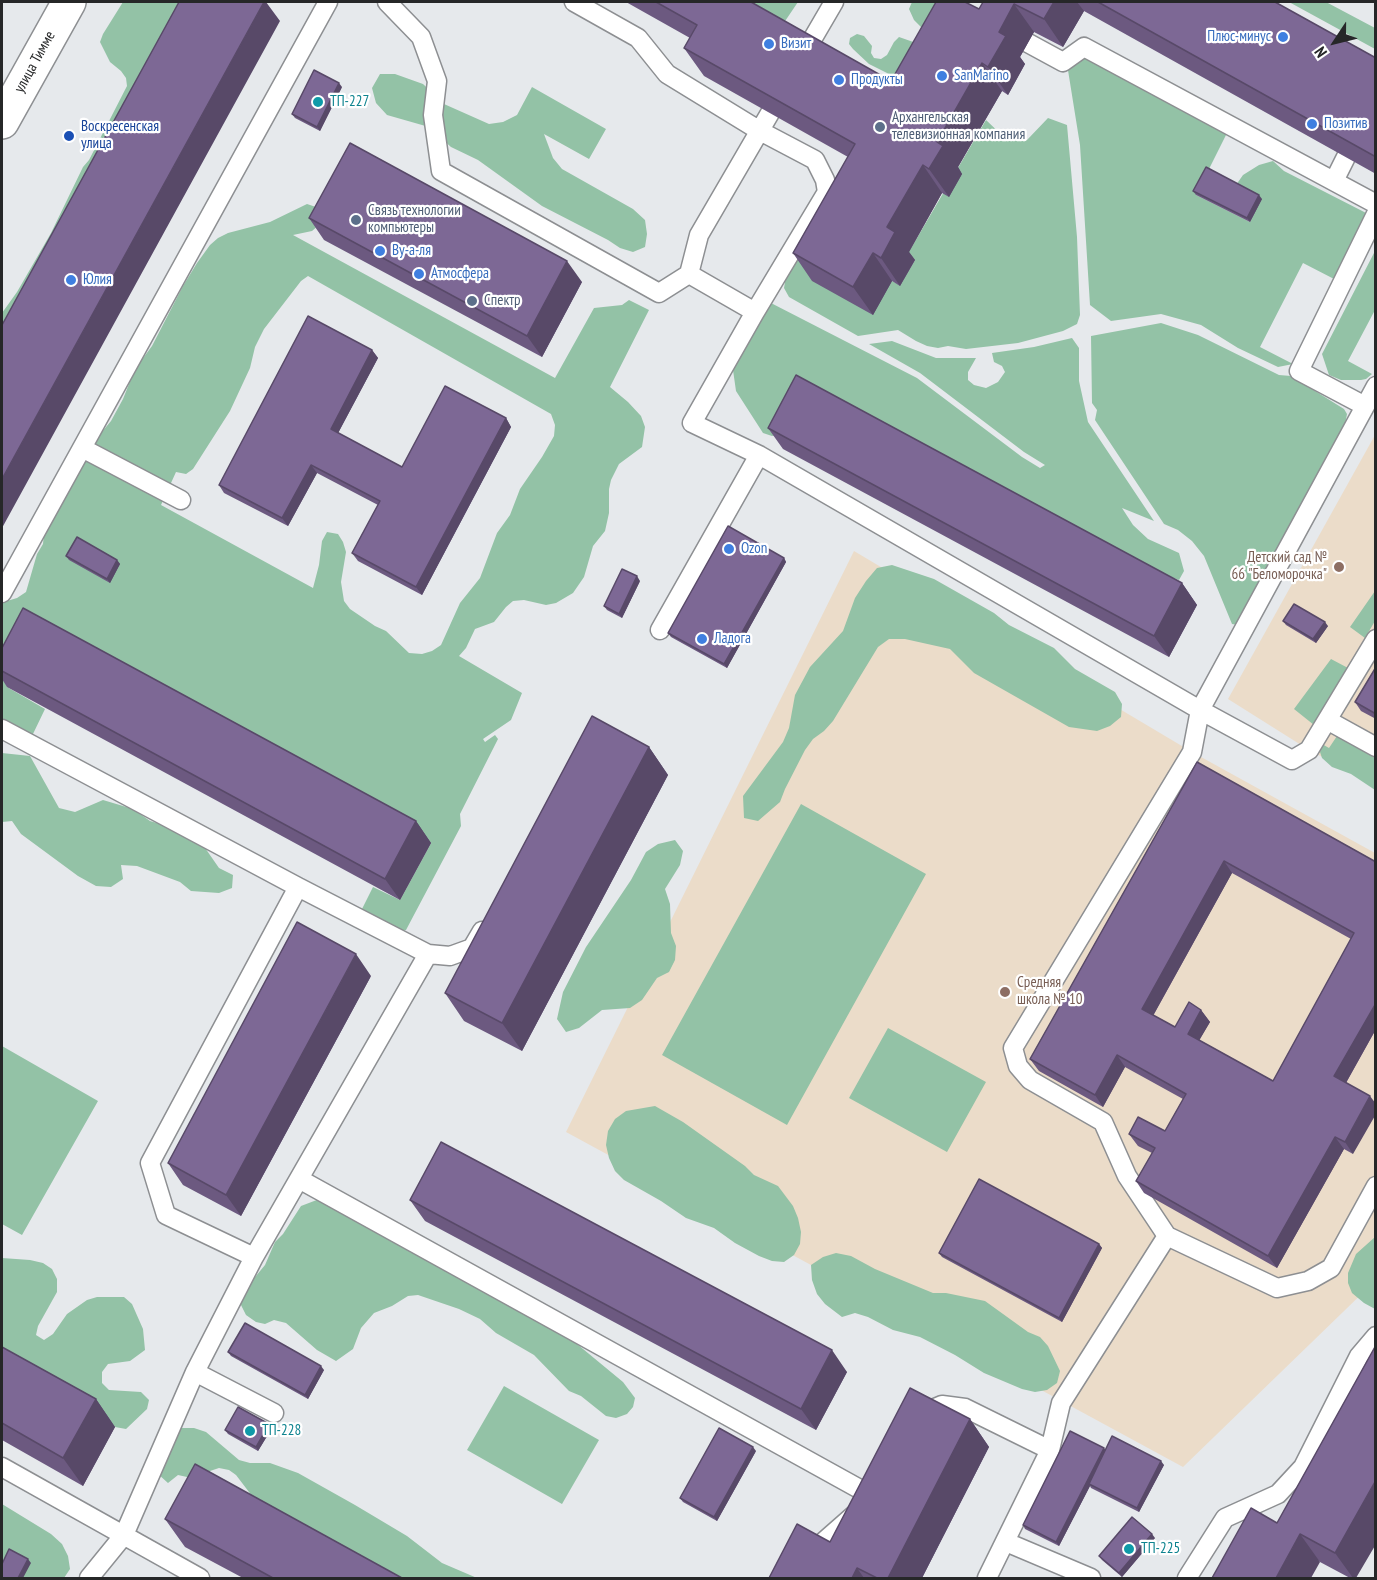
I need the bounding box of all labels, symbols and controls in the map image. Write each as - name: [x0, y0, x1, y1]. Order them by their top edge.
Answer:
- north arrow: [1305, 12, 1365, 72]
- street label: улица Тимме: [11, 28, 59, 96]
- place label: Плюс-минус: [1207, 28, 1271, 46]
- marker: Плюс-минус: [1276, 30, 1290, 44]
- place label: Визит: [781, 35, 811, 53]
- marker: Визит: [762, 37, 776, 51]
- text: N: [1310, 43, 1331, 62]
- place label: SanMarino: [954, 67, 1009, 85]
- marker: SanMarino: [935, 69, 949, 83]
- place label: Продукты: [851, 71, 903, 89]
- marker: Продукты: [832, 73, 846, 87]
- place label: ТП-227: [330, 93, 369, 111]
- marker: ТП-227: [311, 95, 325, 109]
- place label: Архангельская телевизионная компания: [892, 109, 1025, 144]
- place label: Позитив: [1324, 115, 1368, 133]
- marker: Позитив: [1305, 117, 1319, 131]
- place label: Воскресенская улица: [81, 118, 159, 153]
- marker: Архангельская телевизионная компания: [873, 120, 887, 134]
- marker: Воскресенская улица: [62, 129, 76, 143]
- place label: Связь технологии компьютеры: [368, 202, 461, 237]
- marker: Связь технологии компьютеры: [349, 213, 363, 227]
- place label: Ву-а-ля: [392, 242, 431, 260]
- marker: Ву-а-ля: [373, 244, 387, 258]
- place label: Атмосфера: [431, 265, 489, 283]
- marker: Атмосфера: [412, 267, 426, 281]
- place label: Юлия: [83, 271, 112, 289]
- marker: Юлия: [64, 273, 78, 287]
- place label: Спектр: [484, 292, 521, 310]
- marker: Спектр: [465, 294, 479, 308]
- place label: Ozon: [741, 540, 767, 558]
- marker: Ozon: [722, 542, 736, 556]
- place label: Детский сад № 66 "Беломорочка": [1231, 549, 1327, 584]
- marker: Детский сад № 66 "Беломорочка": [1332, 560, 1346, 574]
- place label: Ладога: [714, 630, 751, 648]
- marker: Ладога: [695, 632, 709, 646]
- place label: Средняя школа № 10: [1017, 974, 1082, 1009]
- marker: Средняя школа № 10: [998, 985, 1012, 999]
- place label: ТП-228: [262, 1422, 301, 1440]
- marker: ТП-228: [243, 1424, 257, 1438]
- place label: ТП-225: [1141, 1540, 1180, 1558]
- marker: ТП-225: [1122, 1542, 1136, 1556]

